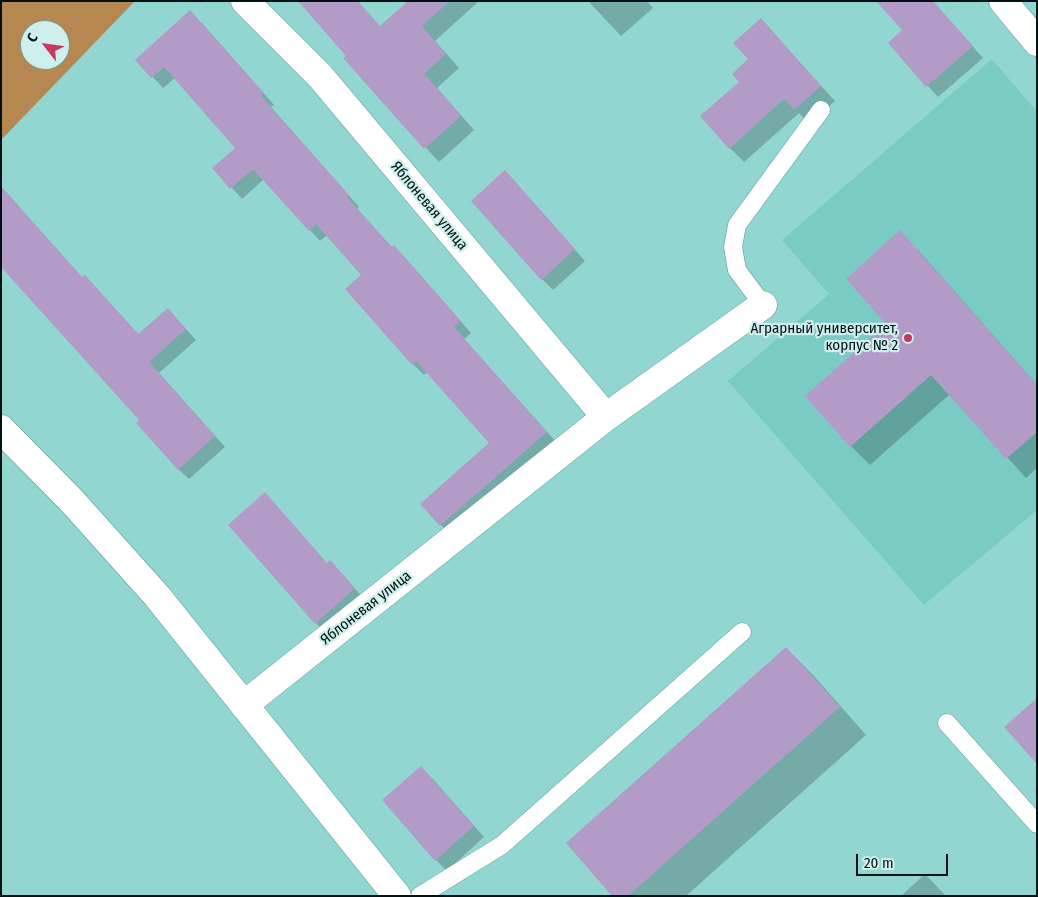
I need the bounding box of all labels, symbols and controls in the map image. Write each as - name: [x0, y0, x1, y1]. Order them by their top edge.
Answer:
- north arrow: [20, 20, 70, 70]
- text: С: [23, 30, 42, 45]
- street label: Яблоневая улица: [387, 158, 471, 254]
- place label: Аграрный университет, корпус № 2: [750, 320, 898, 355]
- marker: Аграрный университет, корпус № 2: [902, 332, 914, 344]
- street label: Яблоневая улица: [317, 567, 415, 649]
- scale bar: [858, 844, 950, 876]
- text: 20 m: [864, 854, 894, 872]

